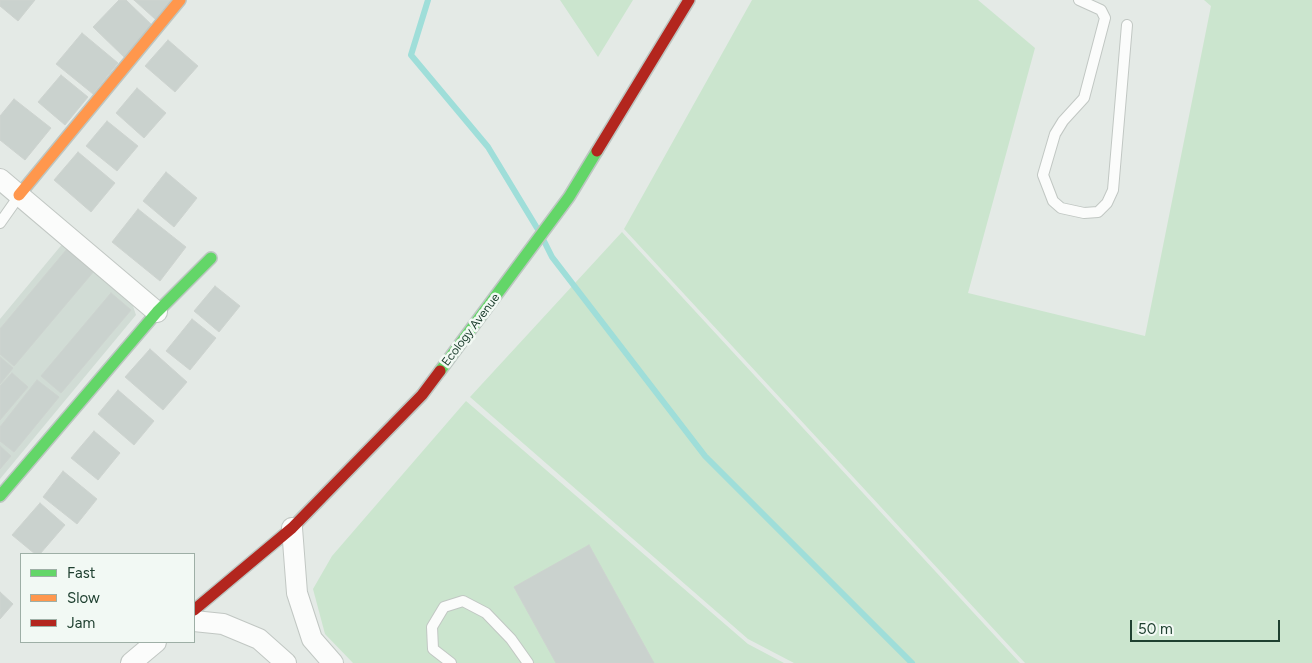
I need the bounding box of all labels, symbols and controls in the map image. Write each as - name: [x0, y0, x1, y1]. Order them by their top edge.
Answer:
- street label: Ecology Avenue: [439, 291, 503, 369]
- legend: [20, 553, 195, 643]
- text: Fast: [67, 564, 95, 582]
- text: Slow: [67, 589, 100, 607]
- scale bar: [1132, 610, 1282, 642]
- text: Jam: [67, 614, 95, 632]
- text: 50 m: [1138, 620, 1173, 638]

